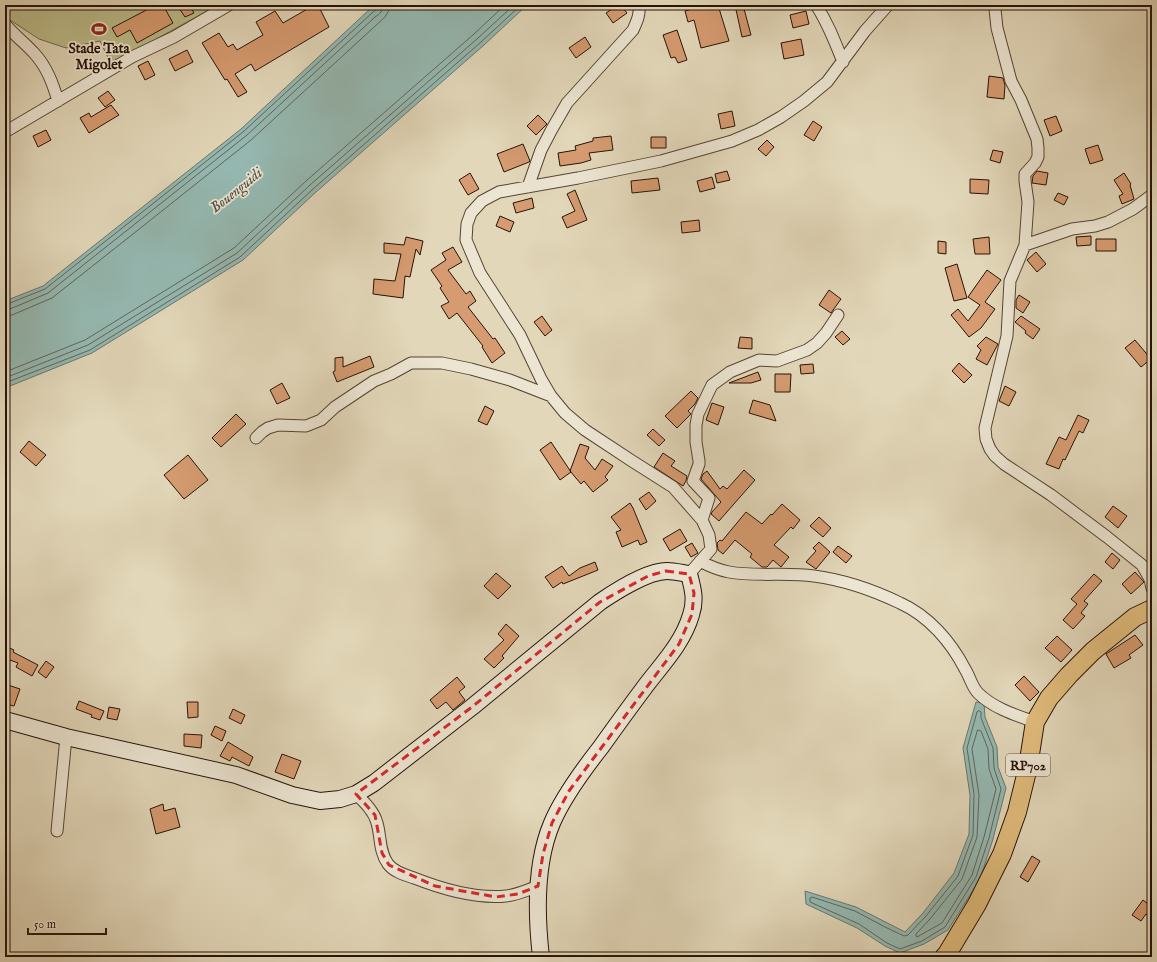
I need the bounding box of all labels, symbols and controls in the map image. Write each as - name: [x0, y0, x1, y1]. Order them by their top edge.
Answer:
- sports icon: Stade Tata Migolet: [90, 20, 108, 38]
- place label: Stade Tata Migolet: [68, 40, 130, 74]
- water label: Bouenguidi: [206, 162, 268, 218]
- road number: RP702: [1006, 754, 1050, 776]
- scale bar: [28, 910, 106, 936]
- text: 50 m: [34, 917, 56, 932]

